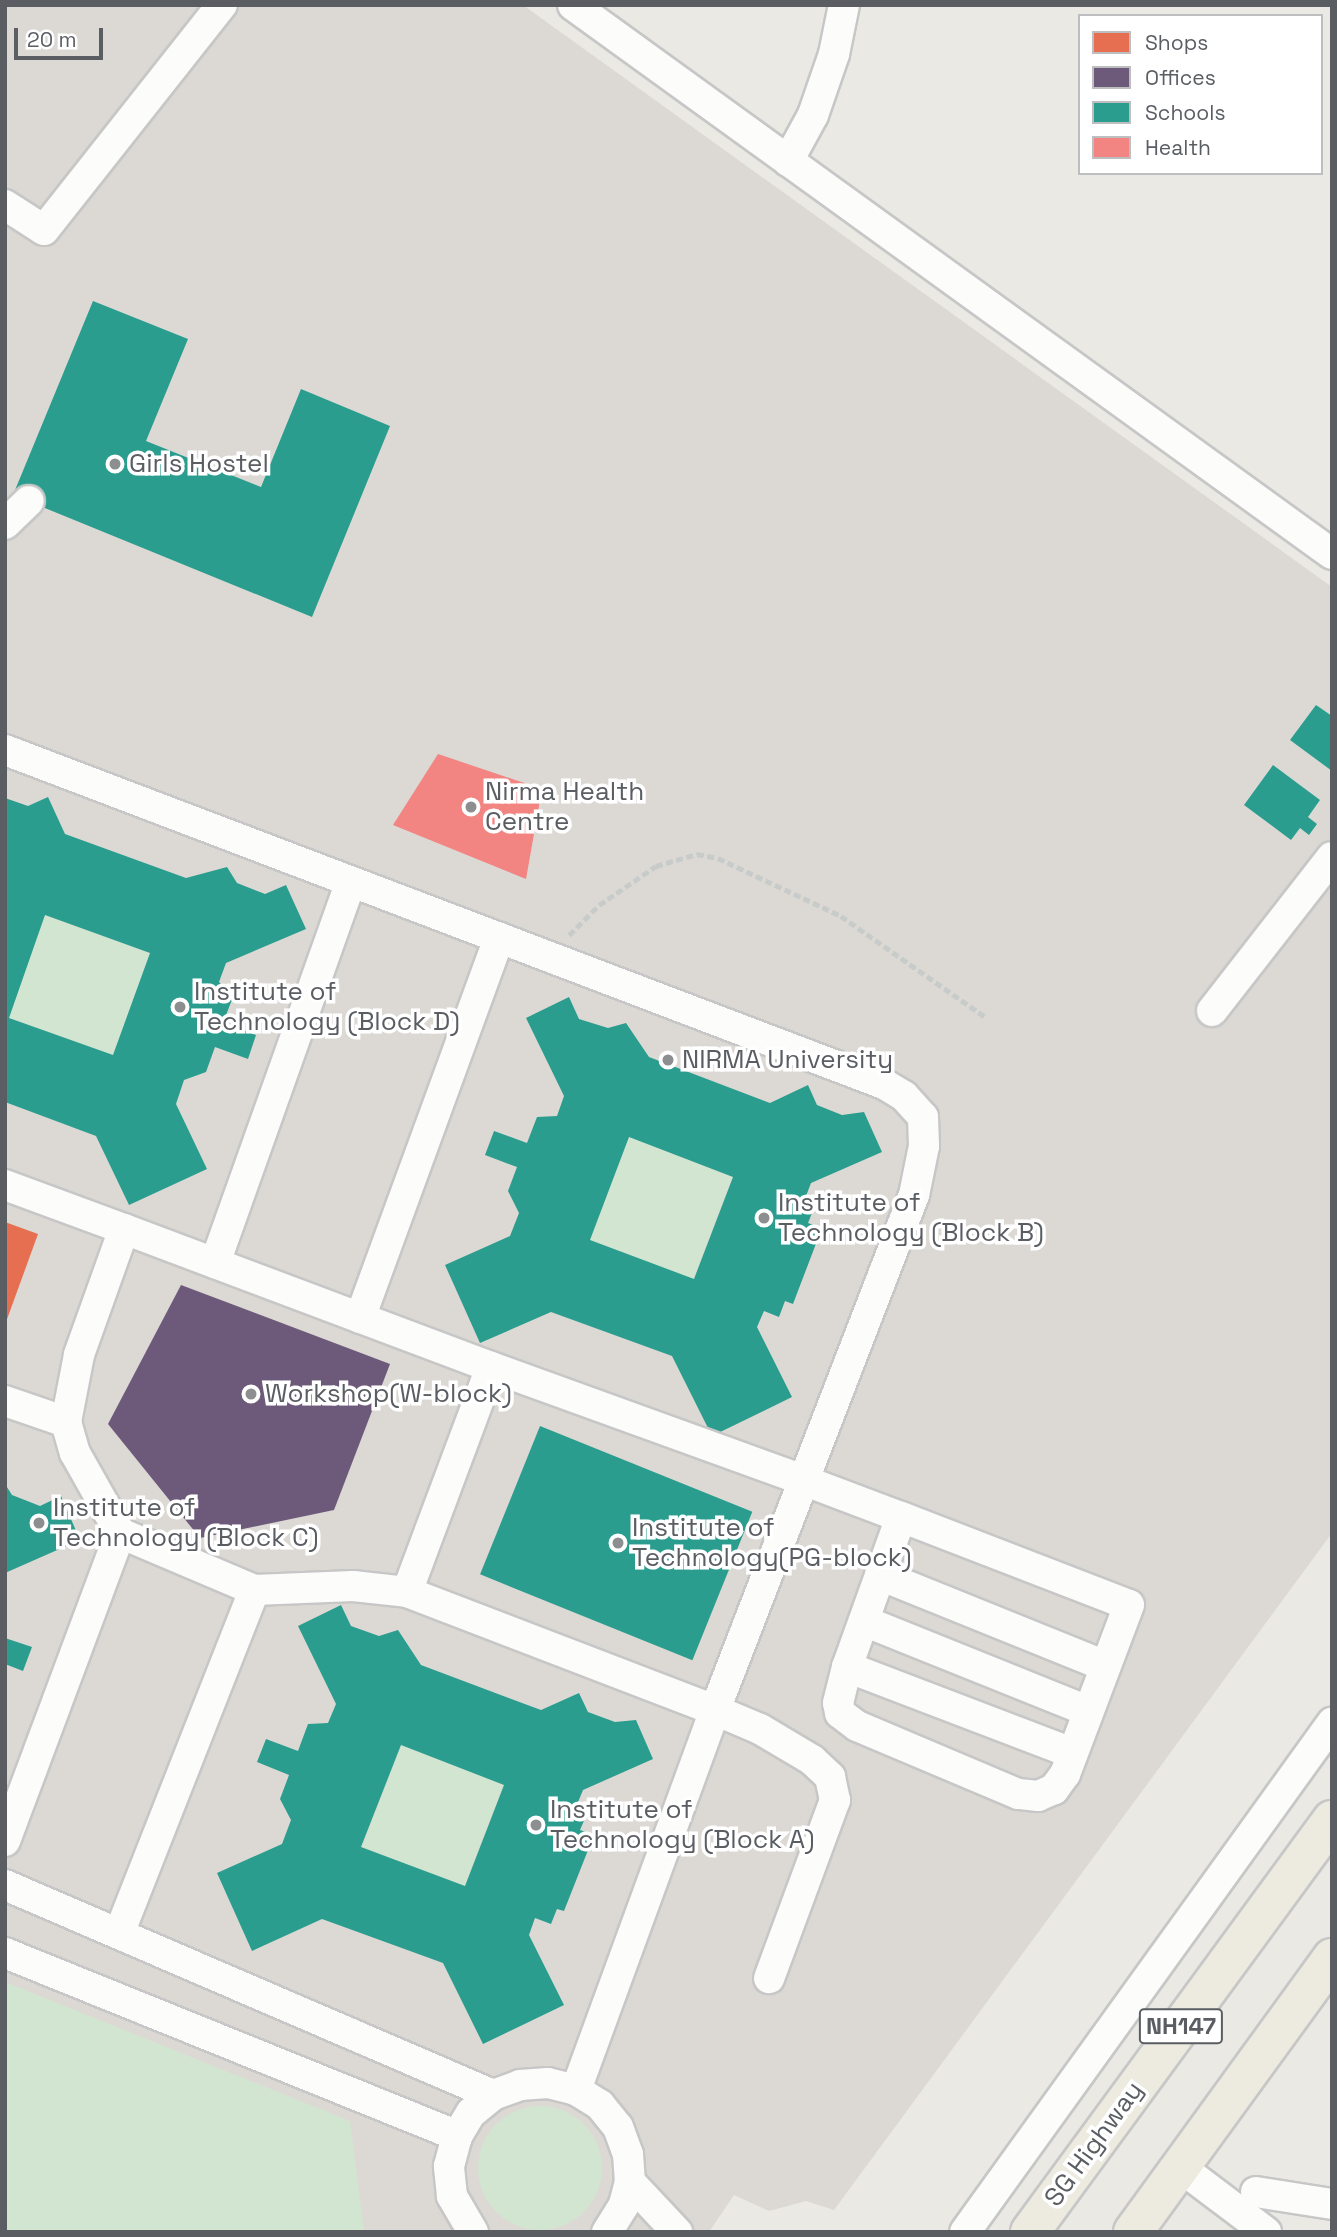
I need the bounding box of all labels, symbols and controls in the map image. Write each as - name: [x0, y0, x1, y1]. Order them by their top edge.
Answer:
- scale bar: [18, 14, 107, 58]
- legend: [1078, 14, 1323, 175]
- text: 20 m: [27, 26, 77, 53]
- text: Shops: [1145, 29, 1208, 56]
- text: Offices: [1145, 64, 1216, 91]
- text: Schools: [1145, 99, 1225, 126]
- text: Health: [1145, 134, 1211, 161]
- place label: Girls Hostel: [129, 448, 269, 480]
- marker: Girls Hostel: [107, 456, 123, 472]
- place label: Nirma Health Centre: [485, 776, 644, 838]
- marker: Nirma Health Centre: [463, 799, 479, 815]
- place label: Institute of Technology (Block D): [194, 976, 460, 1038]
- marker: Institute of Technology (Block D): [172, 999, 188, 1015]
- place label: NIRMA University: [682, 1044, 894, 1076]
- marker: NIRMA University: [660, 1052, 676, 1068]
- place label: Institute of Technology (Block B): [778, 1187, 1044, 1248]
- marker: Institute of Technology (Block B): [756, 1210, 772, 1226]
- place label: Workshop(W-block): [265, 1378, 512, 1410]
- marker: Workshop(W-block): [243, 1386, 259, 1402]
- place label: Institute of Technology (Block C): [53, 1492, 318, 1554]
- place label: Institute of Technology(PG-block): [632, 1512, 912, 1574]
- marker: Institute of Technology (Block C): [31, 1515, 47, 1531]
- marker: Institute of Technology(PG-block): [610, 1535, 626, 1551]
- place label: Institute of Technology (Block A): [550, 1794, 815, 1856]
- marker: Institute of Technology (Block A): [528, 1817, 544, 1833]
- road number: NH147: [1137, 2006, 1225, 2047]
- street label: SG Highway: [1038, 2075, 1150, 2213]

